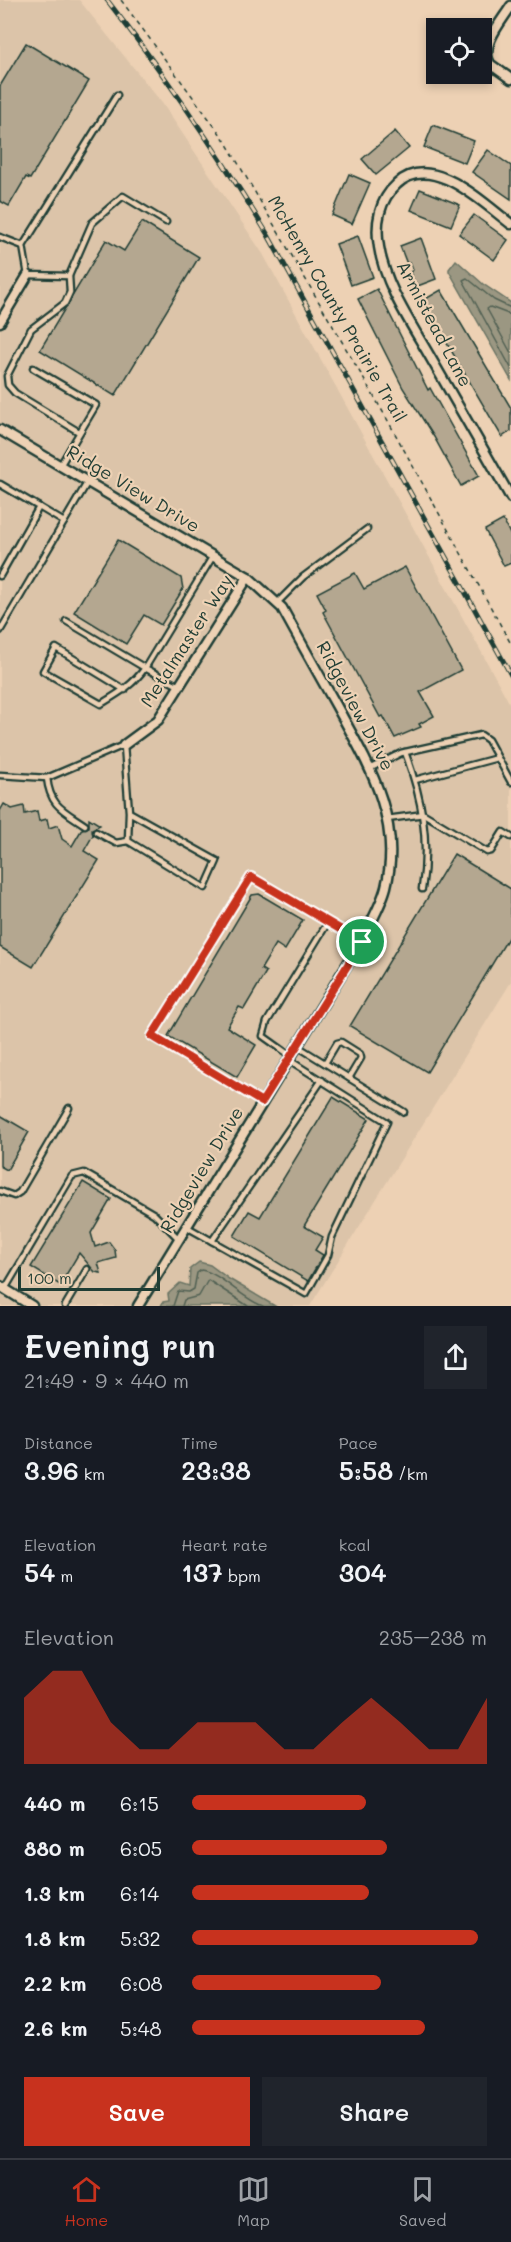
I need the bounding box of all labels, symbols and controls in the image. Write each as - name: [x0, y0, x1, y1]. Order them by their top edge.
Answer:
- map controls: [426, 18, 492, 84]
- button: locate: [426, 18, 492, 84]
- street label: McHenry County Prairie Trail: [263, 191, 413, 426]
- street label: Armistead Lane: [392, 256, 478, 391]
- street label: Ridge View Drive: [62, 439, 205, 537]
- street label: Metalmaster Way: [134, 569, 238, 711]
- street label: Ridgeview Drive: [312, 637, 400, 775]
- pin: [336, 916, 387, 967]
- icon: arrive: [345, 925, 378, 958]
- street label: Ridgeview Drive: [154, 1102, 248, 1237]
- scale bar: [18, 1264, 160, 1292]
- text: 100 m: [27, 1267, 72, 1288]
- text: Evening run: [24, 1323, 216, 1366]
- button: share: [424, 1326, 487, 1389]
- text: 21:49 · 9 × 440 m: [24, 1367, 189, 1393]
- text: Distance: [24, 1432, 93, 1453]
- text: Time: [181, 1432, 218, 1453]
- text: Pace: [339, 1432, 378, 1453]
- text: 3.96: [24, 1453, 79, 1487]
- text: 23:38: [181, 1453, 251, 1487]
- text: 5:58: [339, 1453, 393, 1487]
- text: km: [79, 1463, 105, 1484]
- text: /km: [393, 1463, 428, 1484]
- text: Elevation: [24, 1534, 96, 1555]
- text: Heart rate: [181, 1534, 268, 1555]
- text: kcal: [339, 1534, 371, 1555]
- text: 54: [24, 1555, 55, 1589]
- text: 137: [181, 1555, 223, 1589]
- text: 304: [339, 1555, 387, 1589]
- text: m: [55, 1565, 73, 1586]
- text: bpm: [223, 1565, 261, 1586]
- text: Elevation: [24, 1624, 114, 1650]
- text: 235–238 m: [379, 1624, 487, 1650]
- text: 440 m: [24, 1790, 85, 1816]
- text: 6:15: [120, 1790, 159, 1816]
- text: 880 m: [24, 1835, 85, 1861]
- text: 6:05: [120, 1835, 162, 1861]
- text: 1.3 km: [24, 1880, 85, 1906]
- text: 6:14: [120, 1880, 159, 1906]
- text: 1.8 km: [24, 1925, 85, 1951]
- text: 5:32: [120, 1925, 161, 1951]
- text: 2.2 km: [24, 1970, 86, 1996]
- text: 6:08: [120, 1970, 163, 1996]
- text: 2.6 km: [24, 2015, 87, 2041]
- text: 5:48: [120, 2015, 162, 2041]
- button: Save: [24, 2077, 250, 2146]
- button: Share: [262, 2077, 487, 2146]
- tab: Home: [64, 2173, 108, 2230]
- tab: Map: [237, 2173, 270, 2230]
- tab: Saved: [399, 2173, 446, 2230]

